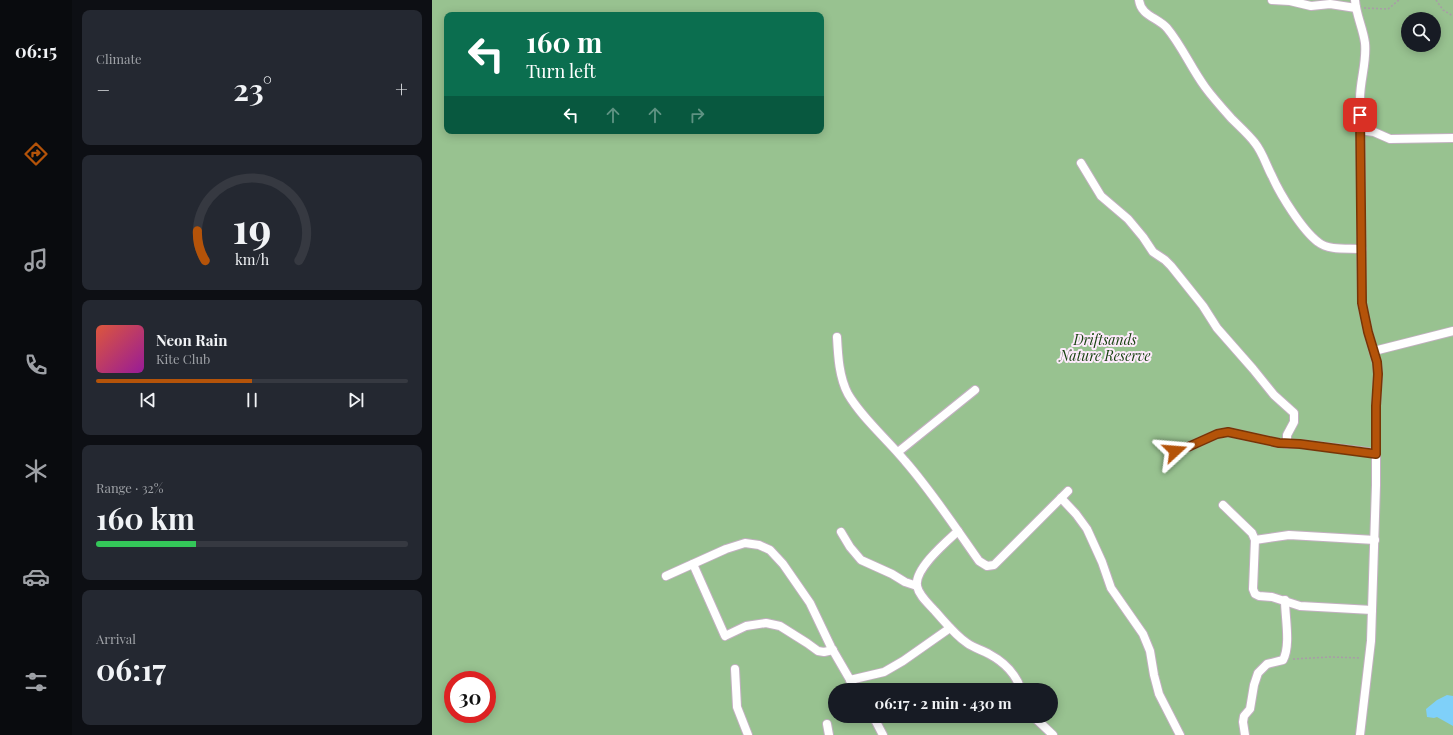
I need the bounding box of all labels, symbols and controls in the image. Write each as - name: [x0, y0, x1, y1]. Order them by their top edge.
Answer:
- map controls: [1401, 12, 1441, 52]
- button: search: [1401, 12, 1441, 52]
- text: 160 m: [526, 23, 602, 60]
- icon: left: [460, 28, 512, 80]
- text: 06:15: [15, 39, 57, 63]
- text: Climate: [96, 50, 142, 67]
- text: Turn left: [526, 59, 596, 83]
- text: 23°: [233, 69, 272, 109]
- text: −: [96, 74, 110, 104]
- text: +: [395, 74, 408, 104]
- pin: [1343, 98, 1377, 132]
- icon: left: [560, 104, 582, 126]
- icon: ahead: [602, 104, 624, 126]
- icon: ahead: [644, 104, 666, 126]
- icon: right: [686, 104, 708, 126]
- icon: arrive: [1349, 104, 1371, 126]
- icon: directions: [22, 140, 50, 168]
- text: 19: [233, 198, 271, 253]
- icon: music: [22, 246, 50, 274]
- text: km/h: [235, 249, 270, 268]
- text: Neon Rain: [156, 330, 227, 350]
- park label: Driftsands Nature Reserve: [1057, 330, 1151, 365]
- text: Kite Club: [156, 350, 210, 367]
- icon: phone: [22, 351, 50, 379]
- icon: previous: [137, 389, 159, 411]
- icon: pause: [241, 389, 263, 411]
- icon: next: [345, 389, 367, 411]
- position arrow: [1154, 430, 1196, 472]
- icon: climate: [22, 457, 50, 485]
- text: Range · 32%: [96, 479, 163, 496]
- text: 160 km: [96, 498, 195, 538]
- icon: car: [22, 563, 50, 591]
- text: Arrival: [96, 630, 136, 647]
- text: 06:17: [96, 649, 166, 689]
- icon: filters: [22, 668, 50, 696]
- speed limit sign: 30: [444, 671, 496, 723]
- text: 06:17 · 2 min · 430 m: [875, 693, 1011, 713]

